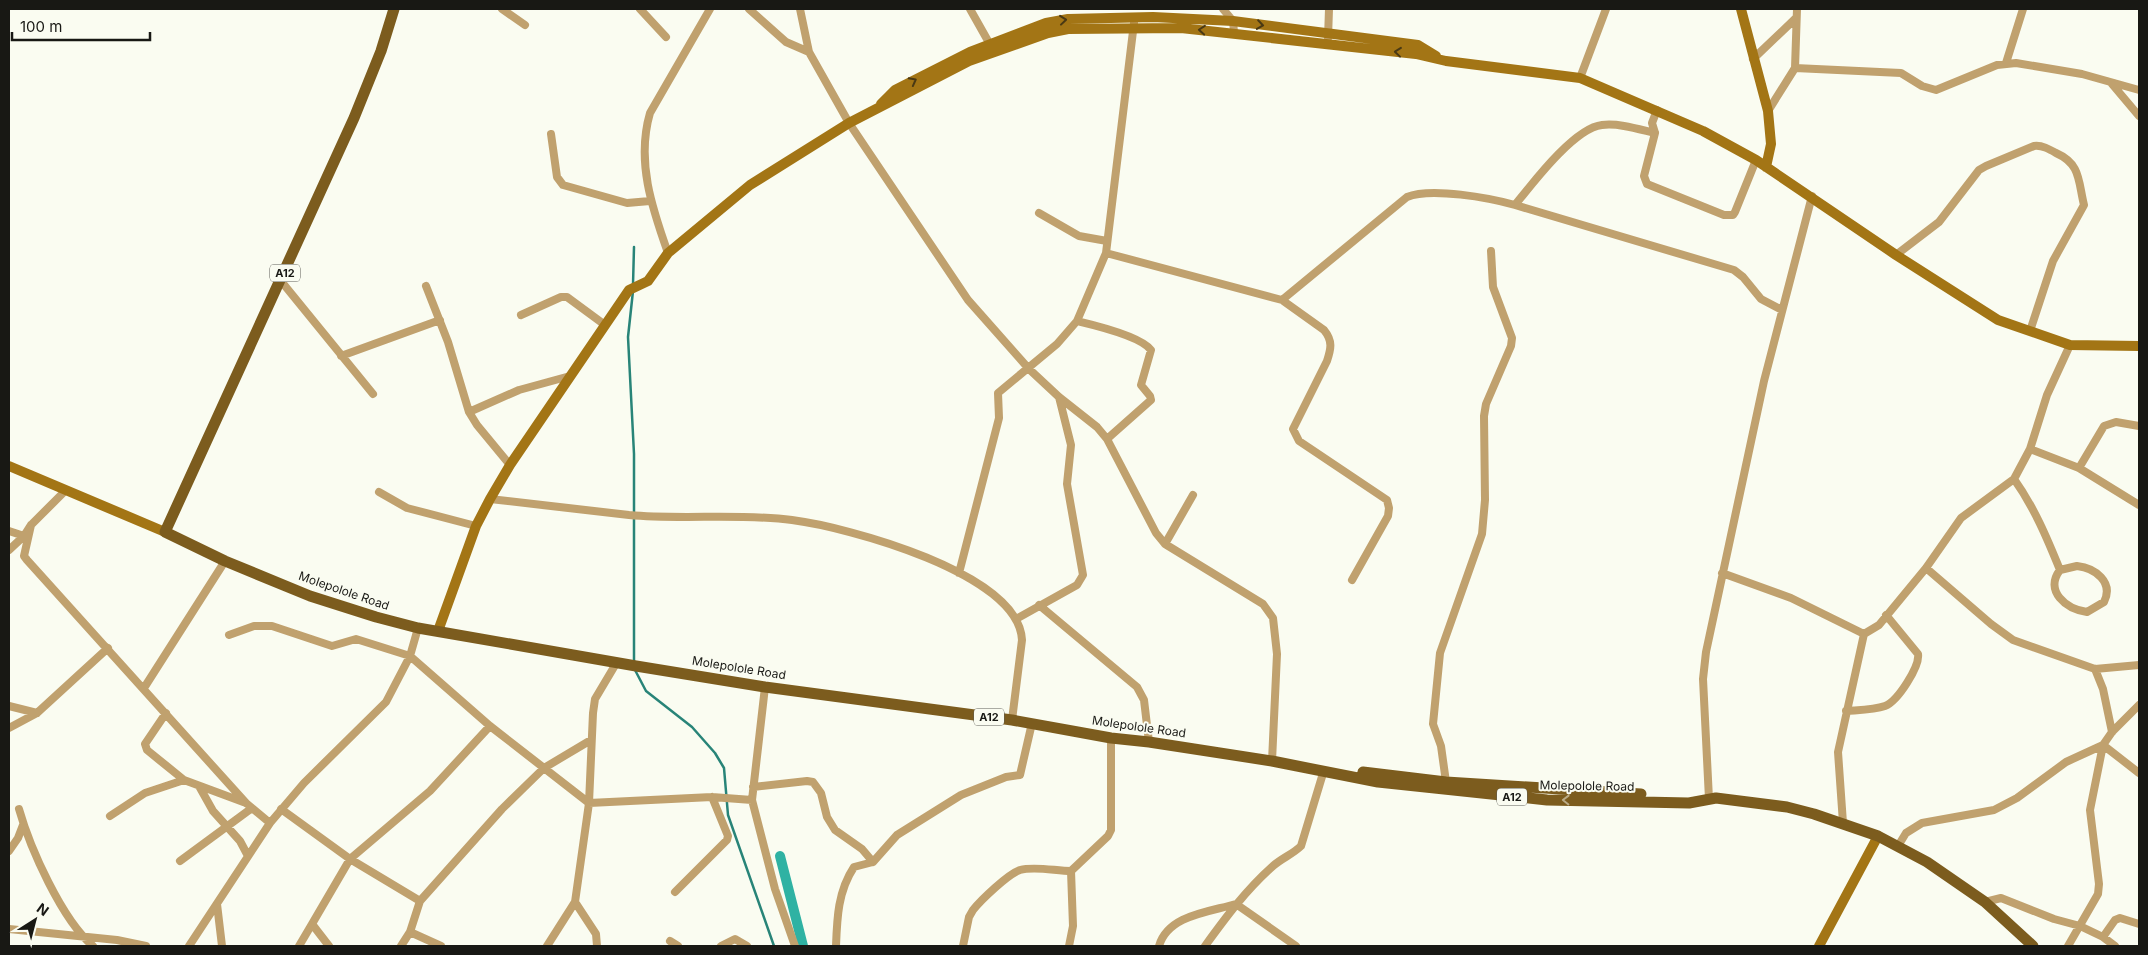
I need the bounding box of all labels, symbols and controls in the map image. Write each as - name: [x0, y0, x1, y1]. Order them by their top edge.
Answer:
- scale bar: [12, 10, 150, 42]
- one-way arrow: [1060, 14, 1068, 25]
- text: 100 m: [20, 17, 62, 36]
- one-way arrow: [1257, 19, 1265, 30]
- one-way arrow: [1198, 24, 1206, 35]
- one-way arrow: [1394, 47, 1402, 58]
- one-way arrow: [908, 77, 917, 87]
- road number: A12: [270, 264, 300, 282]
- street label: Molepolole Road: [297, 568, 391, 613]
- street label: Molepolole Road: [691, 653, 787, 682]
- road number: A12: [974, 709, 1004, 726]
- street label: Molepolole Road: [1091, 712, 1187, 741]
- street label: Molepolole Road: [1539, 777, 1635, 794]
- road number: A12: [1497, 789, 1527, 806]
- one-way arrow: [1562, 795, 1570, 805]
- north arrow: [10, 895, 60, 945]
- text: N: [34, 899, 52, 919]

